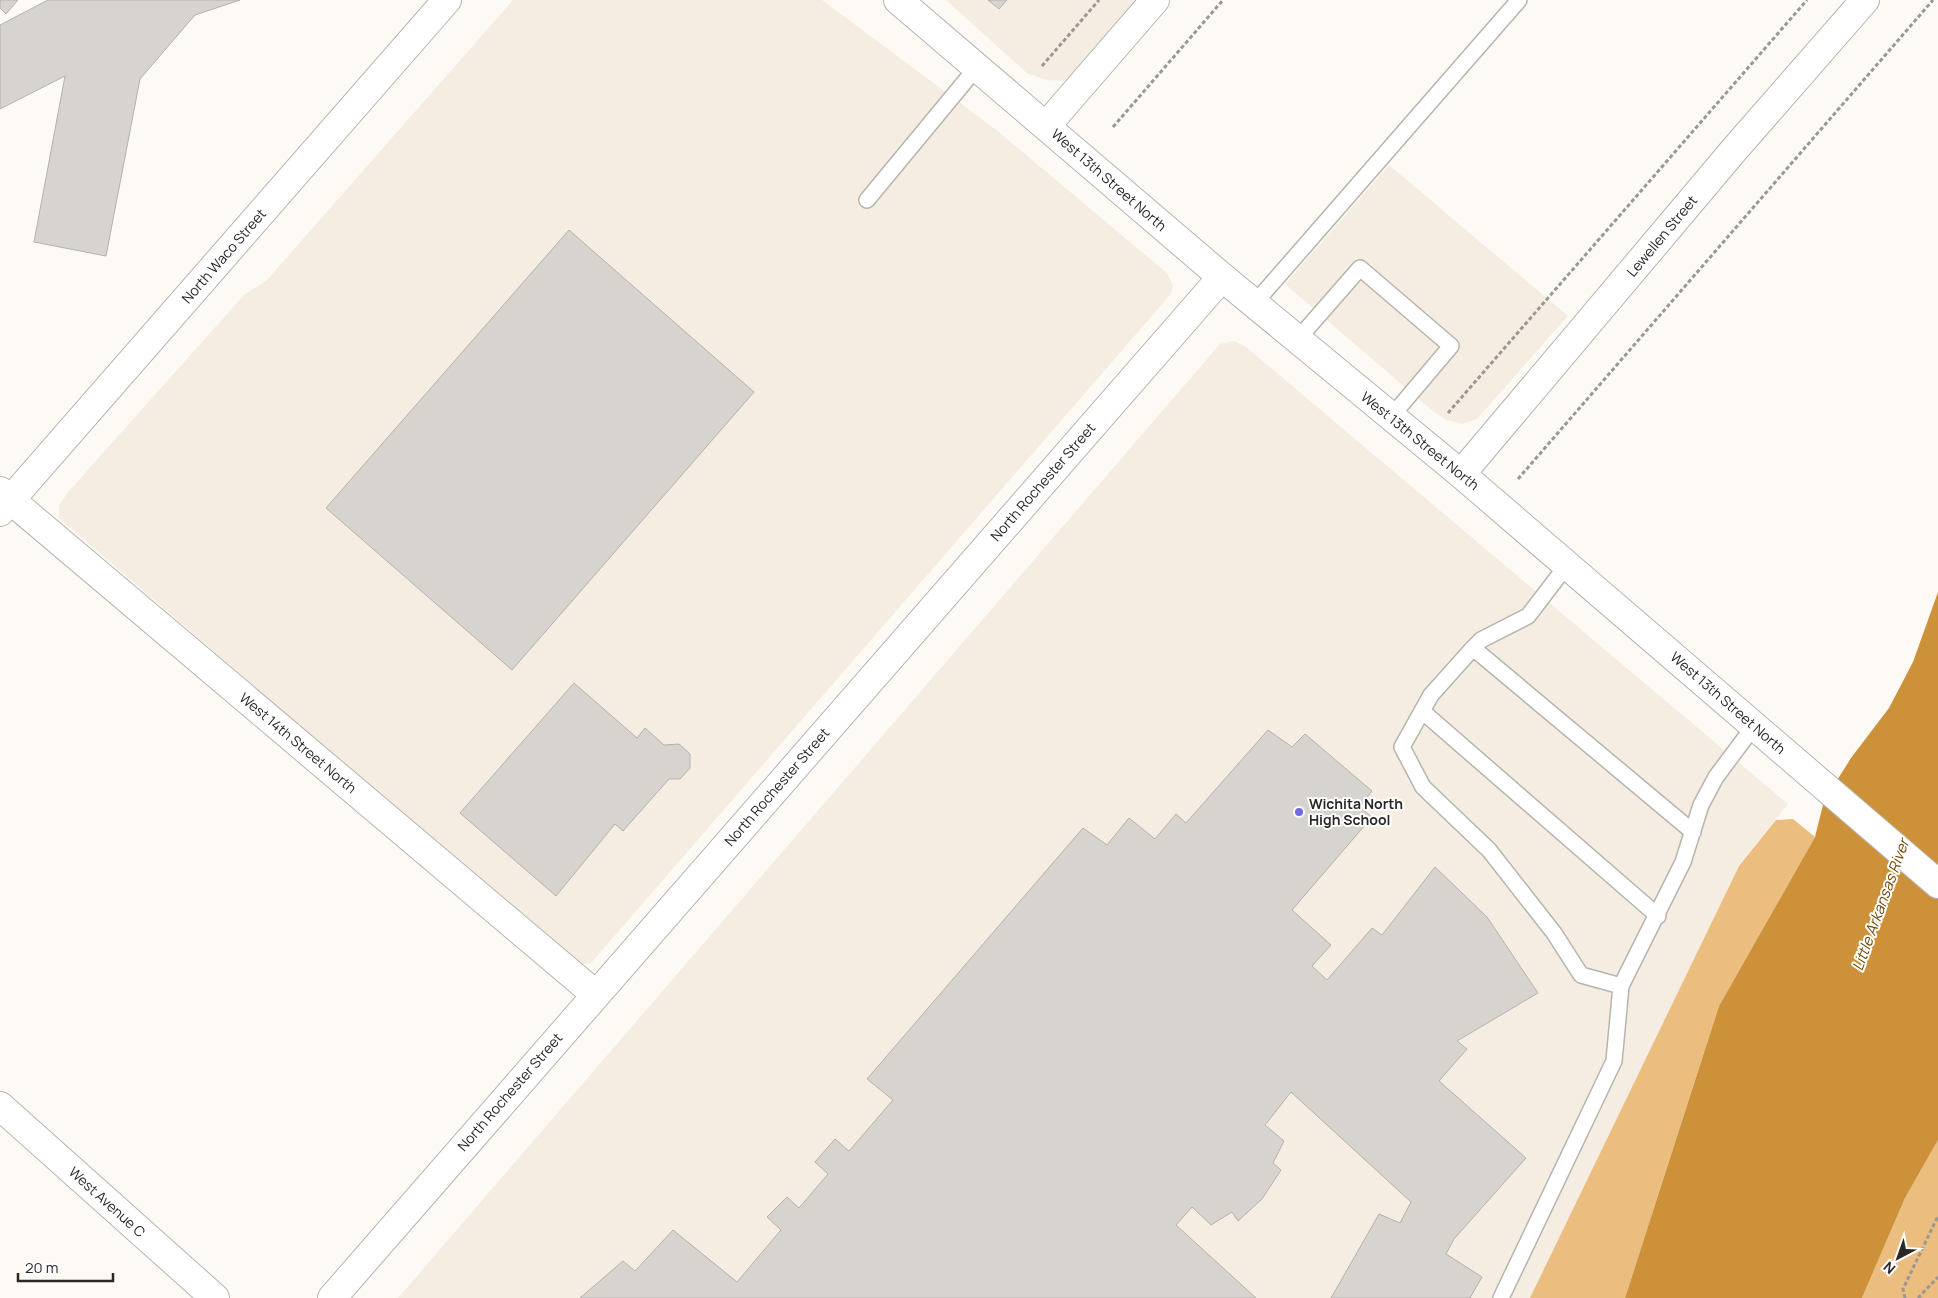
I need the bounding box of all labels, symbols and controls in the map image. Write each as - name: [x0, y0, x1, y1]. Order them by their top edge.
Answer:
- street label: West 13th Street North: [1048, 124, 1171, 235]
- street label: Lewellen Street: [1622, 191, 1701, 280]
- street label: North Waco Street: [177, 204, 270, 307]
- street label: West 13th Street North: [1357, 387, 1483, 494]
- street label: North Rochester Street: [986, 418, 1100, 545]
- street label: West 13th Street North: [1667, 647, 1790, 758]
- street label: West 14th Street North: [236, 688, 361, 797]
- street label: North Rochester Street: [720, 723, 834, 850]
- place label: Wichita North High School: [1309, 794, 1403, 829]
- marker: Wichita North High School: [1293, 806, 1305, 818]
- water label: Little Arkansas River: [1847, 834, 1915, 974]
- street label: North Rochester Street: [453, 1028, 567, 1155]
- street label: West Avenue C: [65, 1162, 150, 1241]
- north arrow: [1873, 1233, 1923, 1283]
- scale bar: [18, 1250, 112, 1282]
- text: 20 m: [25, 1257, 58, 1278]
- text: N: [1879, 1258, 1899, 1279]

